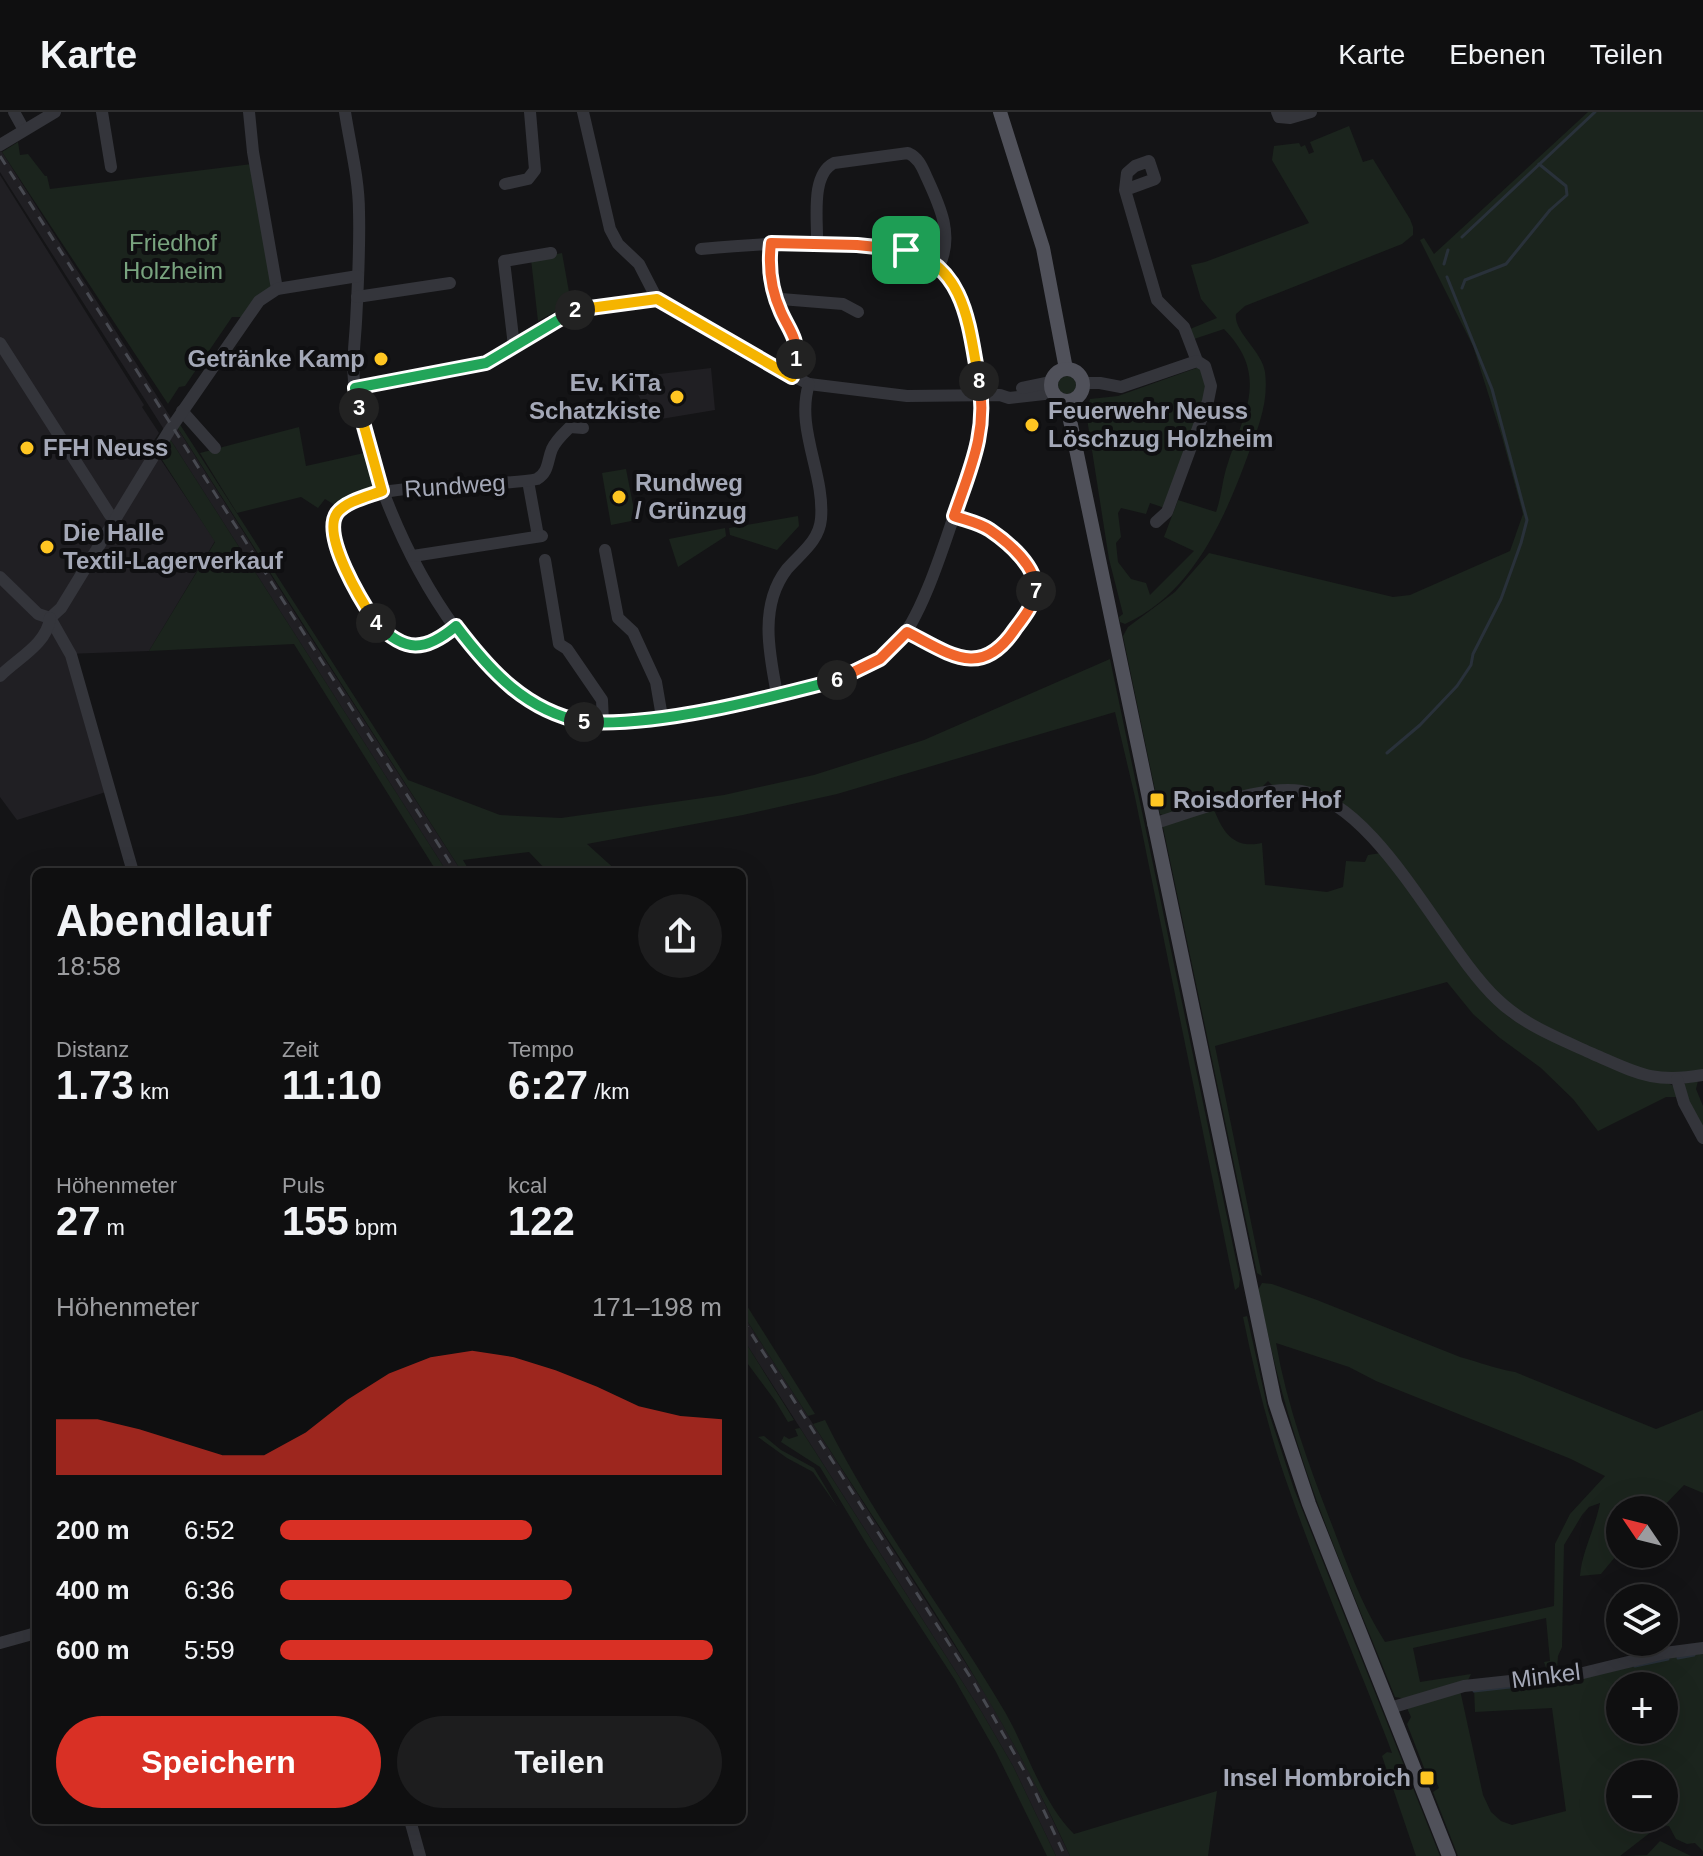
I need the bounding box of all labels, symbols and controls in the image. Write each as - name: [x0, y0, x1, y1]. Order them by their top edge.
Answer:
- text: Karte: [40, 34, 137, 76]
- text: Karte: [1338, 39, 1405, 70]
- text: Ebenen: [1449, 39, 1546, 70]
- text: Teilen: [1590, 39, 1663, 70]
- pin: [872, 216, 940, 284]
- icon: arrive: [884, 228, 928, 272]
- park label: Friedhof Holzheim: [123, 229, 223, 284]
- pin: 2: [555, 290, 595, 330]
- text: 2: [569, 297, 581, 322]
- pin: 1: [776, 339, 816, 379]
- place label: Getränke Kamp: [188, 345, 365, 372]
- text: 1: [790, 346, 802, 371]
- marker: Getränke Kamp: [372, 350, 390, 368]
- pin: 8: [959, 361, 999, 401]
- text: 8: [973, 368, 985, 393]
- place label: Ev. KiTa Schatzkiste: [529, 369, 662, 424]
- pin: 3: [339, 388, 379, 428]
- marker: Ev. KiTa Schatzkiste: [668, 388, 686, 406]
- text: 3: [353, 395, 365, 420]
- place label: Feuerwehr Neuss Löschzug Holzheim: [1048, 397, 1273, 452]
- marker: Feuerwehr Neuss Löschzug Holzheim: [1023, 416, 1041, 434]
- place label: FFH Neuss: [43, 434, 168, 461]
- marker: FFH Neuss: [18, 439, 36, 457]
- street label: Rundweg: [403, 468, 506, 503]
- place label: Rundweg / Grünzug: [635, 469, 747, 524]
- marker: Rundweg / Grünzug: [610, 488, 628, 506]
- place label: Die Halle Textil-Lagerverkauf: [63, 519, 284, 574]
- marker: Die Halle Textil-Lagerverkauf: [38, 538, 56, 556]
- pin: 7: [1016, 571, 1056, 611]
- text: 7: [1030, 578, 1042, 603]
- pin: 4: [356, 603, 396, 643]
- text: 4: [370, 610, 382, 635]
- pin: 6: [817, 660, 857, 700]
- text: 6: [831, 667, 843, 692]
- pin: 5: [564, 702, 604, 742]
- text: 5: [578, 709, 590, 734]
- place label: Roisdorfer Hof: [1173, 786, 1342, 813]
- marker: Roisdorfer Hof: [1148, 791, 1166, 809]
- button: share: [638, 894, 722, 978]
- text: Abendlauf: [56, 896, 271, 945]
- text: 18:58: [56, 951, 121, 981]
- text: Distanz: [56, 1037, 129, 1062]
- text: Zeit: [282, 1037, 319, 1062]
- text: Tempo: [508, 1037, 574, 1062]
- text: 1.73: [56, 1063, 134, 1107]
- text: 11:10: [282, 1063, 382, 1107]
- text: 6:27: [508, 1063, 588, 1107]
- text: km: [134, 1079, 169, 1104]
- text: /km: [588, 1079, 630, 1104]
- text: Höhenmeter: [56, 1173, 177, 1198]
- text: Puls: [282, 1173, 325, 1198]
- text: kcal: [508, 1173, 547, 1198]
- text: 27: [56, 1199, 101, 1243]
- text: 155: [282, 1199, 349, 1243]
- text: 122: [508, 1199, 575, 1243]
- text: m: [101, 1215, 125, 1240]
- text: bpm: [349, 1215, 398, 1240]
- text: Höhenmeter: [56, 1292, 199, 1322]
- text: 171–198 m: [592, 1292, 722, 1322]
- north arrow: [1606, 1496, 1678, 1568]
- map controls: [1606, 1496, 1678, 1832]
- text: 200 m: [56, 1515, 130, 1545]
- text: 6:52: [184, 1515, 235, 1545]
- text: 400 m: [56, 1575, 130, 1605]
- text: 6:36: [184, 1575, 235, 1605]
- button: layers: [1606, 1584, 1678, 1656]
- text: 600 m: [56, 1635, 130, 1665]
- text: 5:59: [184, 1635, 235, 1665]
- street label: Minkel: [1510, 1658, 1582, 1693]
- button: +: [1606, 1672, 1678, 1744]
- button: Speichern: [56, 1716, 381, 1808]
- button: Teilen: [397, 1716, 722, 1808]
- button: −: [1606, 1760, 1678, 1832]
- place label: Insel Hombroich: [1223, 1764, 1411, 1791]
- marker: Insel Hombroich: [1418, 1769, 1436, 1787]

